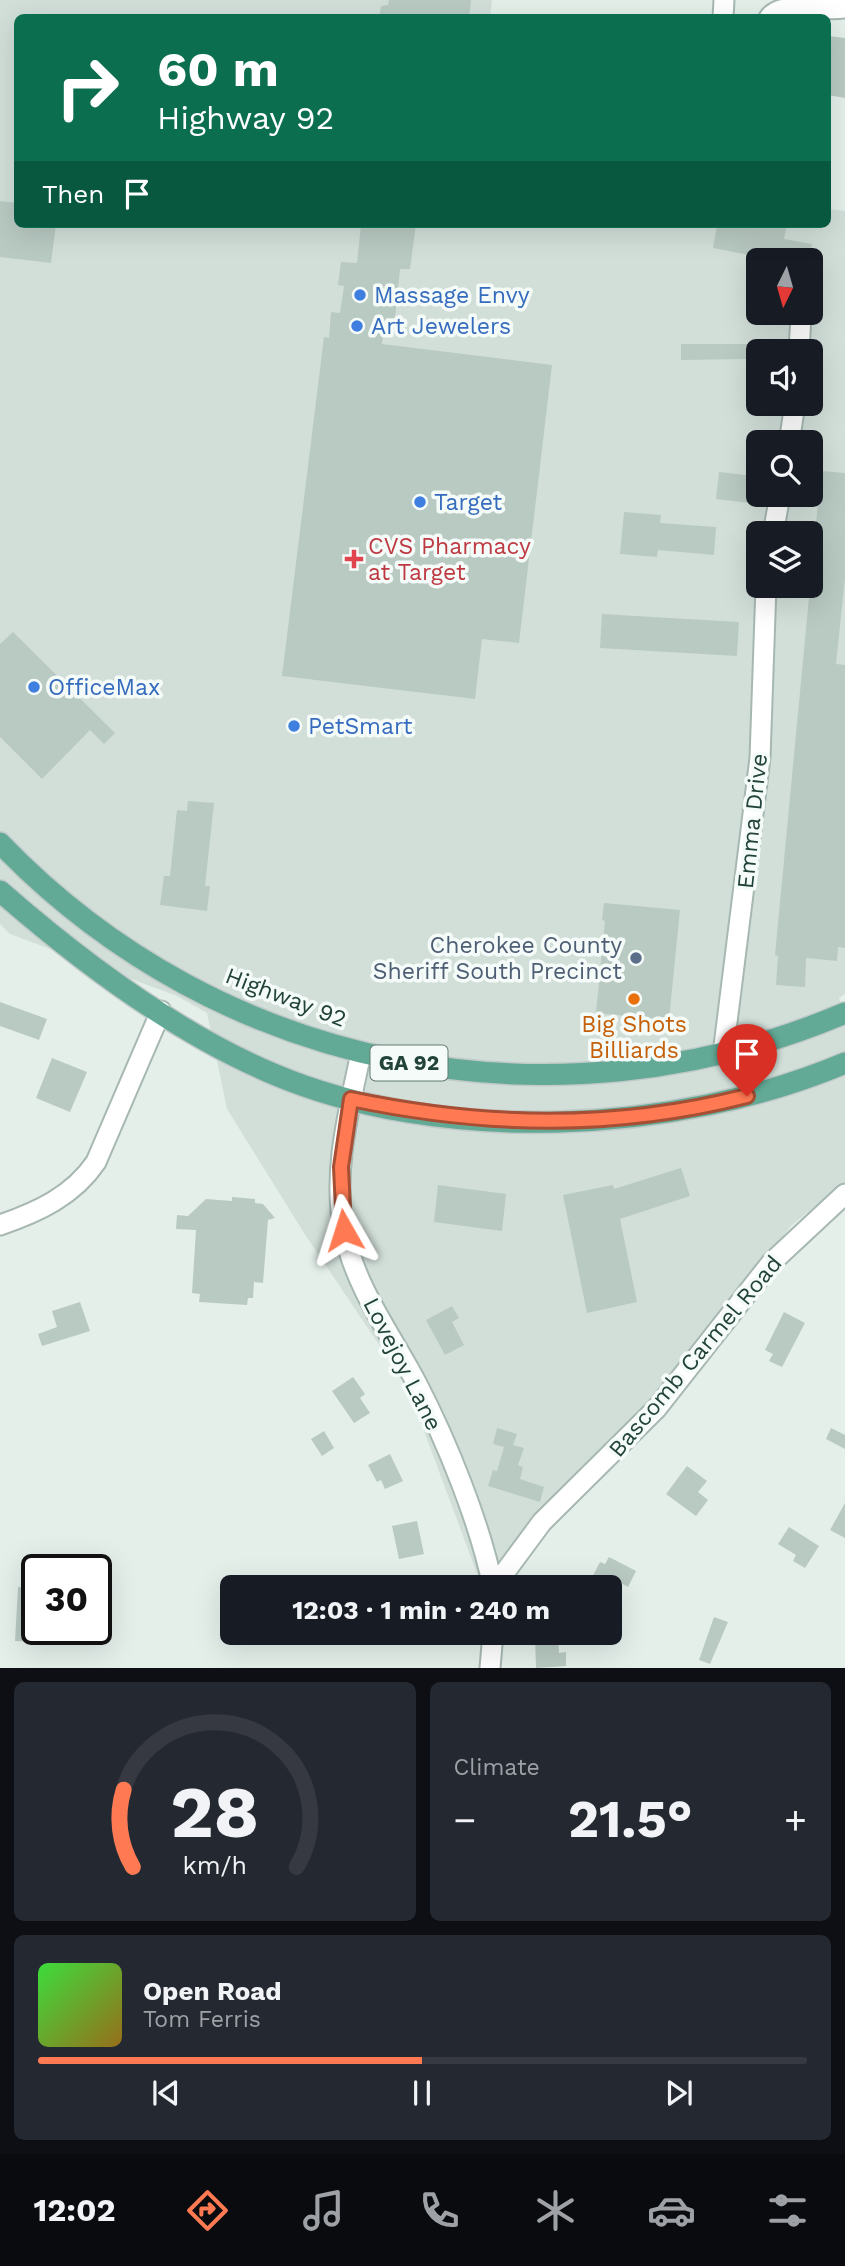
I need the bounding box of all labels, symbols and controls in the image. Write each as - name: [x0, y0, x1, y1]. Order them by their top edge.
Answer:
- text: 60 m: [157, 40, 279, 98]
- icon: right: [42, 42, 133, 133]
- text: Highway 92: [157, 99, 334, 137]
- icon: arrive: [118, 175, 156, 213]
- text: Then: [42, 179, 104, 209]
- north arrow: [746, 248, 822, 326]
- map controls: [746, 248, 823, 598]
- place label: Massage Envy: [374, 282, 530, 309]
- marker: Massage Envy: [352, 287, 368, 303]
- place label: Art Jewelers: [371, 313, 511, 340]
- marker: Art Jewelers: [349, 318, 365, 334]
- button: sound: [746, 339, 823, 416]
- button: search: [746, 430, 823, 507]
- place label: Target: [434, 489, 503, 516]
- marker: Target: [412, 494, 428, 510]
- button: layers: [746, 521, 823, 598]
- place label: CVS Pharmacy at Target: [368, 533, 531, 586]
- marker: CVS Pharmacy at Target: [346, 551, 362, 567]
- place label: OfficeMax: [48, 674, 160, 701]
- marker: OfficeMax: [26, 679, 42, 695]
- place label: PetSmart: [308, 713, 413, 740]
- marker: PetSmart: [286, 718, 302, 734]
- street label: Emma Drive: [732, 752, 773, 890]
- place label: Cherokee County Sheriff South Precinct: [373, 932, 622, 985]
- marker: Cherokee County Sheriff South Precinct: [628, 950, 644, 966]
- street label: Highway 92: [222, 962, 350, 1033]
- marker: Big Shots Billiards: [626, 991, 642, 1007]
- place label: Big Shots Billiards: [581, 1011, 687, 1064]
- pin: [717, 1024, 777, 1096]
- icon: arrive: [728, 1035, 766, 1073]
- road number: GA 92: [370, 1046, 448, 1080]
- position arrow: [307, 1193, 381, 1267]
- street label: Bascomb Carmel Road: [603, 1250, 788, 1463]
- street label: Lovejoy Lane: [358, 1293, 448, 1435]
- speed limit sign: 30: [21, 1554, 112, 1645]
- text: 12:03 · 1 min · 240 m: [292, 1595, 550, 1625]
- text: Climate: [454, 1754, 540, 1781]
- text: 28: [170, 1770, 259, 1856]
- text: 21.5°: [568, 1789, 693, 1850]
- text: −: [454, 1798, 476, 1842]
- text: +: [784, 1798, 807, 1842]
- text: km/h: [183, 1851, 247, 1880]
- text: Open Road: [143, 1976, 281, 2006]
- text: Tom Ferris: [143, 2006, 261, 2033]
- icon: previous: [147, 2074, 185, 2112]
- icon: pause: [403, 2074, 441, 2112]
- icon: next: [660, 2074, 698, 2112]
- icon: directions: [183, 2186, 232, 2235]
- icon: music: [299, 2186, 348, 2235]
- icon: phone: [415, 2186, 464, 2235]
- icon: climate: [531, 2186, 580, 2235]
- icon: car: [647, 2186, 696, 2235]
- icon: filters: [763, 2186, 812, 2235]
- text: 12:02: [33, 2191, 116, 2229]

